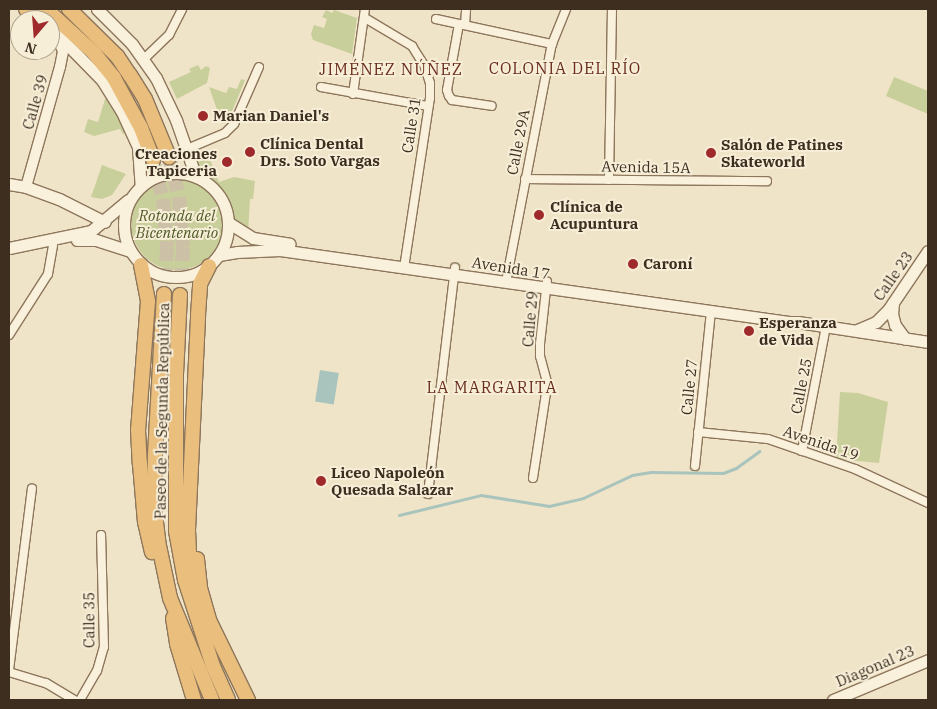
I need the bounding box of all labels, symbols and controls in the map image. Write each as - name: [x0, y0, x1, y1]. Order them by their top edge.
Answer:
- north arrow: [10, 10, 60, 60]
- text: N: [23, 38, 39, 59]
- district label: COLONIA DEL RÍO: [487, 58, 643, 78]
- district label: JIMÉNEZ NÚÑEZ: [317, 59, 465, 79]
- street label: Calle 39: [19, 72, 51, 132]
- street label: Calle 31: [398, 96, 424, 154]
- place label: Marian Daniel's: [213, 107, 329, 125]
- street label: Calle 29A: [503, 108, 533, 176]
- marker: Marian Daniel's: [197, 110, 209, 122]
- place label: Clínica Dental Drs. Soto Vargas: [260, 134, 380, 169]
- place label: Salón de Patines Skateworld: [721, 135, 843, 170]
- place label: Creaciones Tapiceria: [135, 144, 217, 179]
- marker: Clínica Dental Drs. Soto Vargas: [244, 146, 256, 158]
- marker: Salón de Patines Skateworld: [705, 147, 717, 159]
- marker: Creaciones Tapiceria: [221, 156, 233, 168]
- street label: Avenida 15A: [601, 157, 691, 177]
- place label: Clínica de Acupuntura: [550, 197, 638, 232]
- park label: Rotonda del Bicentenario: [136, 206, 218, 241]
- marker: Clínica de Acupuntura: [532, 208, 546, 222]
- street label: Calle 23: [869, 248, 917, 304]
- street label: Avenida 17: [471, 253, 551, 283]
- place label: Caroní: [643, 255, 692, 273]
- marker: Caroní: [627, 258, 639, 270]
- street label: Calle 29: [519, 290, 541, 348]
- street label: Paseo de la Segunda República: [151, 303, 173, 519]
- place label: Esperanza de Vida: [759, 313, 837, 348]
- marker: Esperanza de Vida: [743, 325, 755, 337]
- street label: Calle 25: [787, 357, 815, 415]
- street label: Calle 27: [677, 358, 701, 416]
- district label: LA MARGARITA: [425, 377, 559, 397]
- street label: Avenida 19: [781, 422, 861, 464]
- place label: Liceo Napoleón Quesada Salazar: [331, 463, 453, 498]
- marker: Liceo Napoleón Quesada Salazar: [315, 475, 327, 487]
- street label: Calle 35: [80, 592, 98, 648]
- street label: Diagonal 23: [833, 641, 917, 691]

